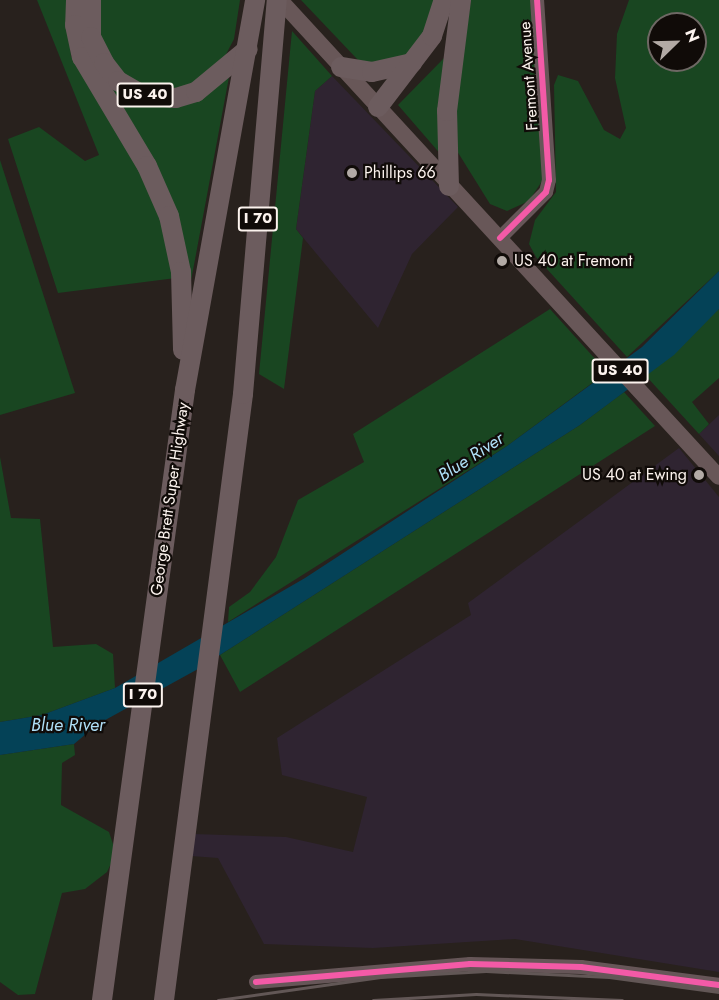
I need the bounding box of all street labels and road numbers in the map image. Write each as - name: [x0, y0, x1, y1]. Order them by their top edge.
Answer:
- street label: Fremont Avenue: [516, 21, 542, 131]
- road number: US 40: [116, 83, 174, 107]
- road number: I 70: [237, 207, 279, 231]
- road number: US 40: [592, 359, 648, 383]
- street label: George Brett Super Highway: [147, 401, 193, 597]
- road number: I 70: [122, 683, 164, 707]

